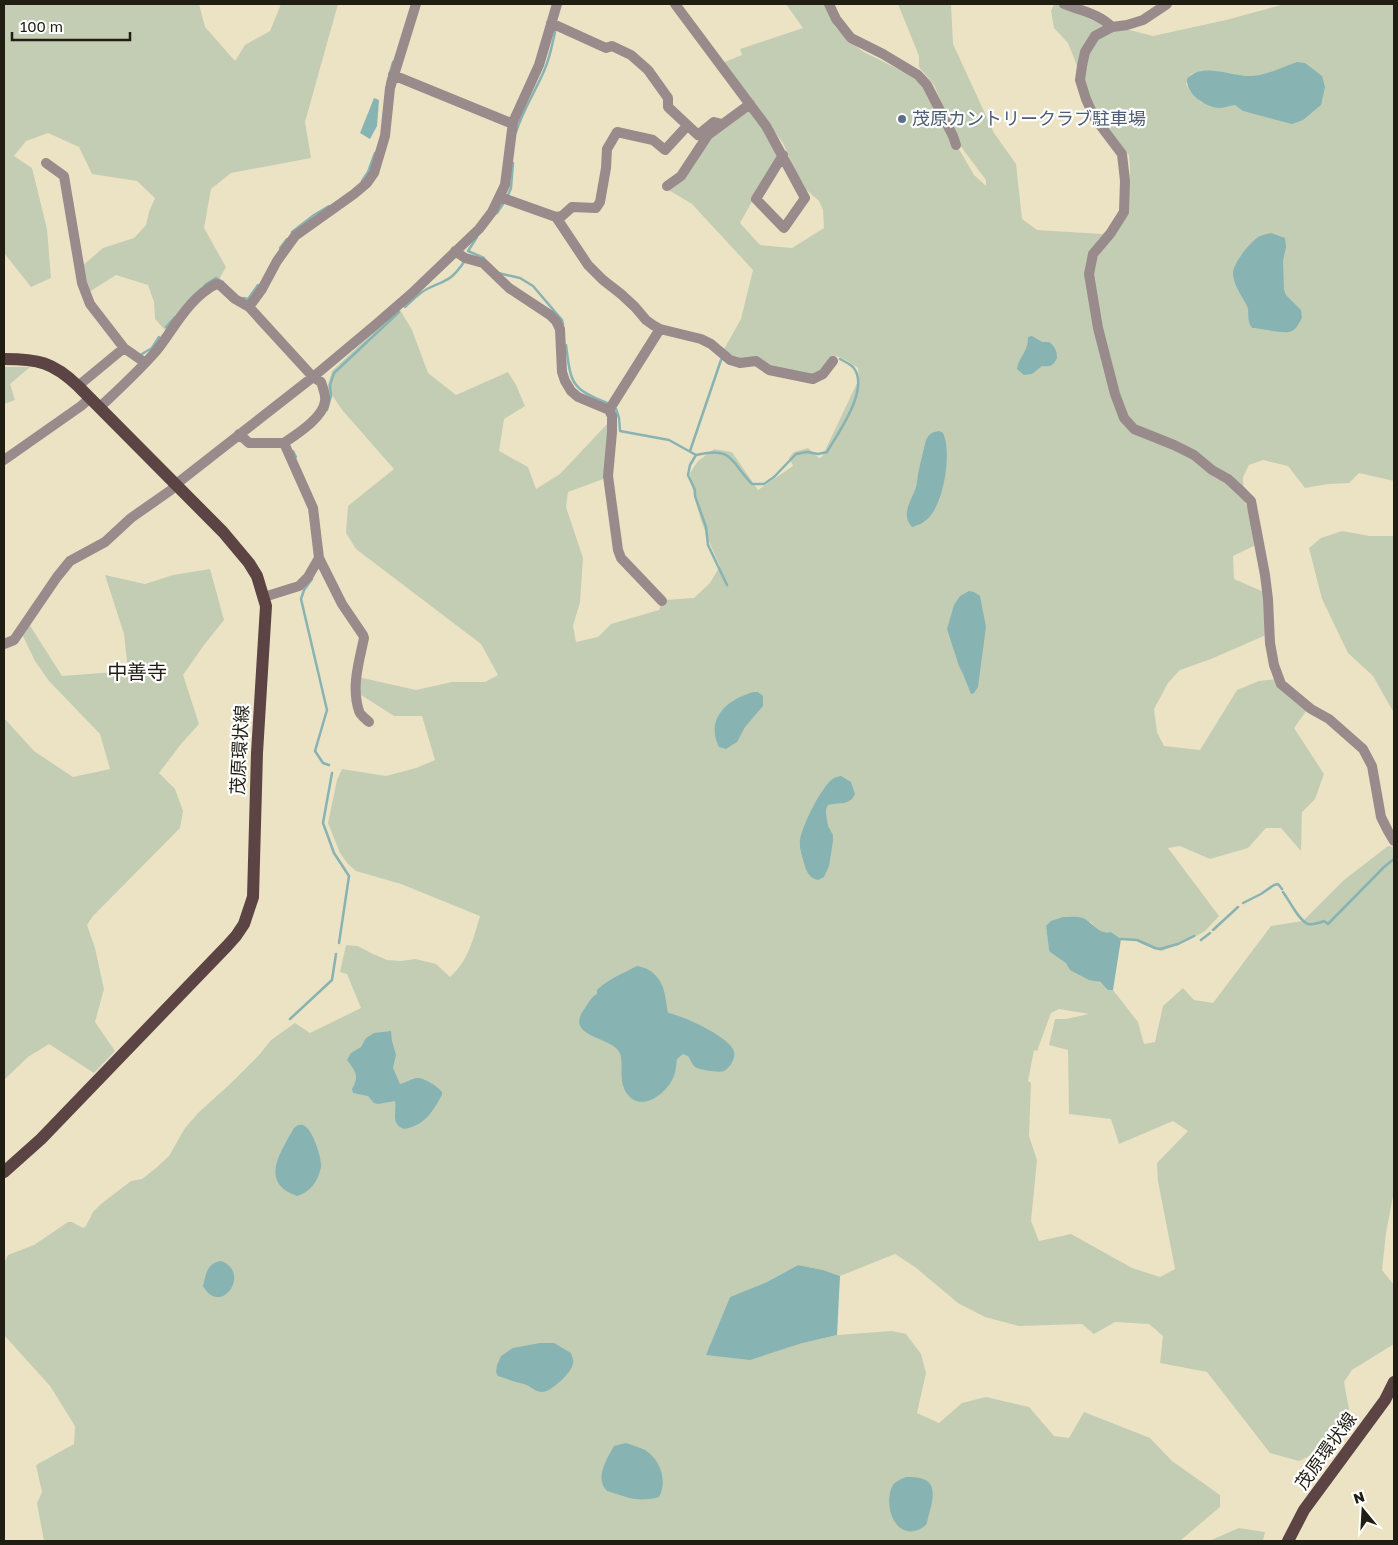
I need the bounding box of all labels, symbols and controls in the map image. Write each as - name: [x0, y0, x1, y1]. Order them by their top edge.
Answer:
- scale bar: [12, 10, 130, 42]
- text: 100 m: [20, 17, 63, 35]
- place label: 茂原カントリークラブ駐車場: [912, 107, 1146, 129]
- marker: 茂原カントリークラブ駐車場: [896, 113, 908, 125]
- district label: 中善寺: [107, 659, 167, 683]
- street label: 茂原環状線: [226, 704, 252, 795]
- street label: 茂原環状線: [1290, 1408, 1361, 1493]
- north arrow: [1338, 1485, 1388, 1535]
- text: N: [1351, 1487, 1367, 1507]

